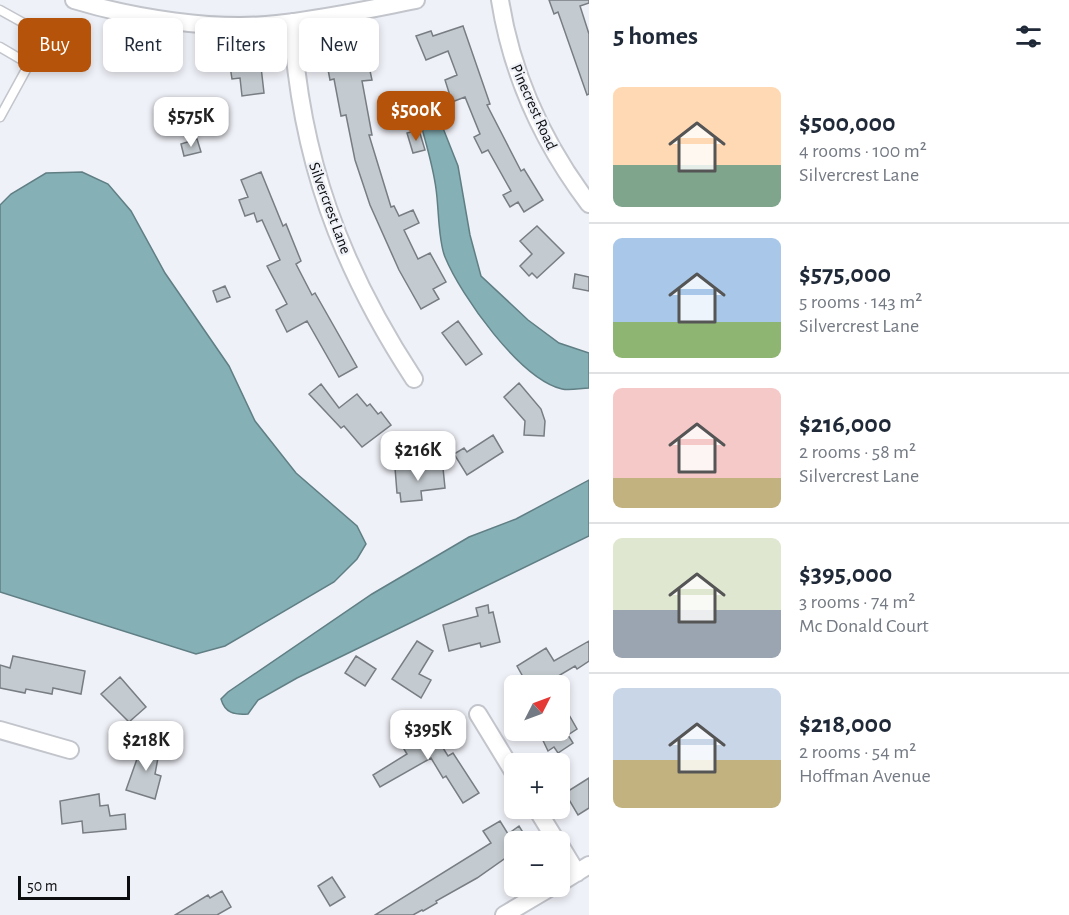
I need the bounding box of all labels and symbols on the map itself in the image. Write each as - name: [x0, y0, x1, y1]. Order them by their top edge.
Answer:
- street label: Pinecrest Road: [508, 62, 560, 152]
- pin: $500K: [374, 91, 458, 142]
- pin: $575K: [149, 97, 233, 148]
- street label: Silvercrest Lane: [306, 160, 354, 256]
- pin: $216K: [376, 431, 460, 482]
- north arrow: [504, 675, 570, 741]
- pin: $395K: [386, 710, 470, 761]
- pin: $218K: [104, 721, 188, 772]
- scale bar: [18, 873, 130, 900]

